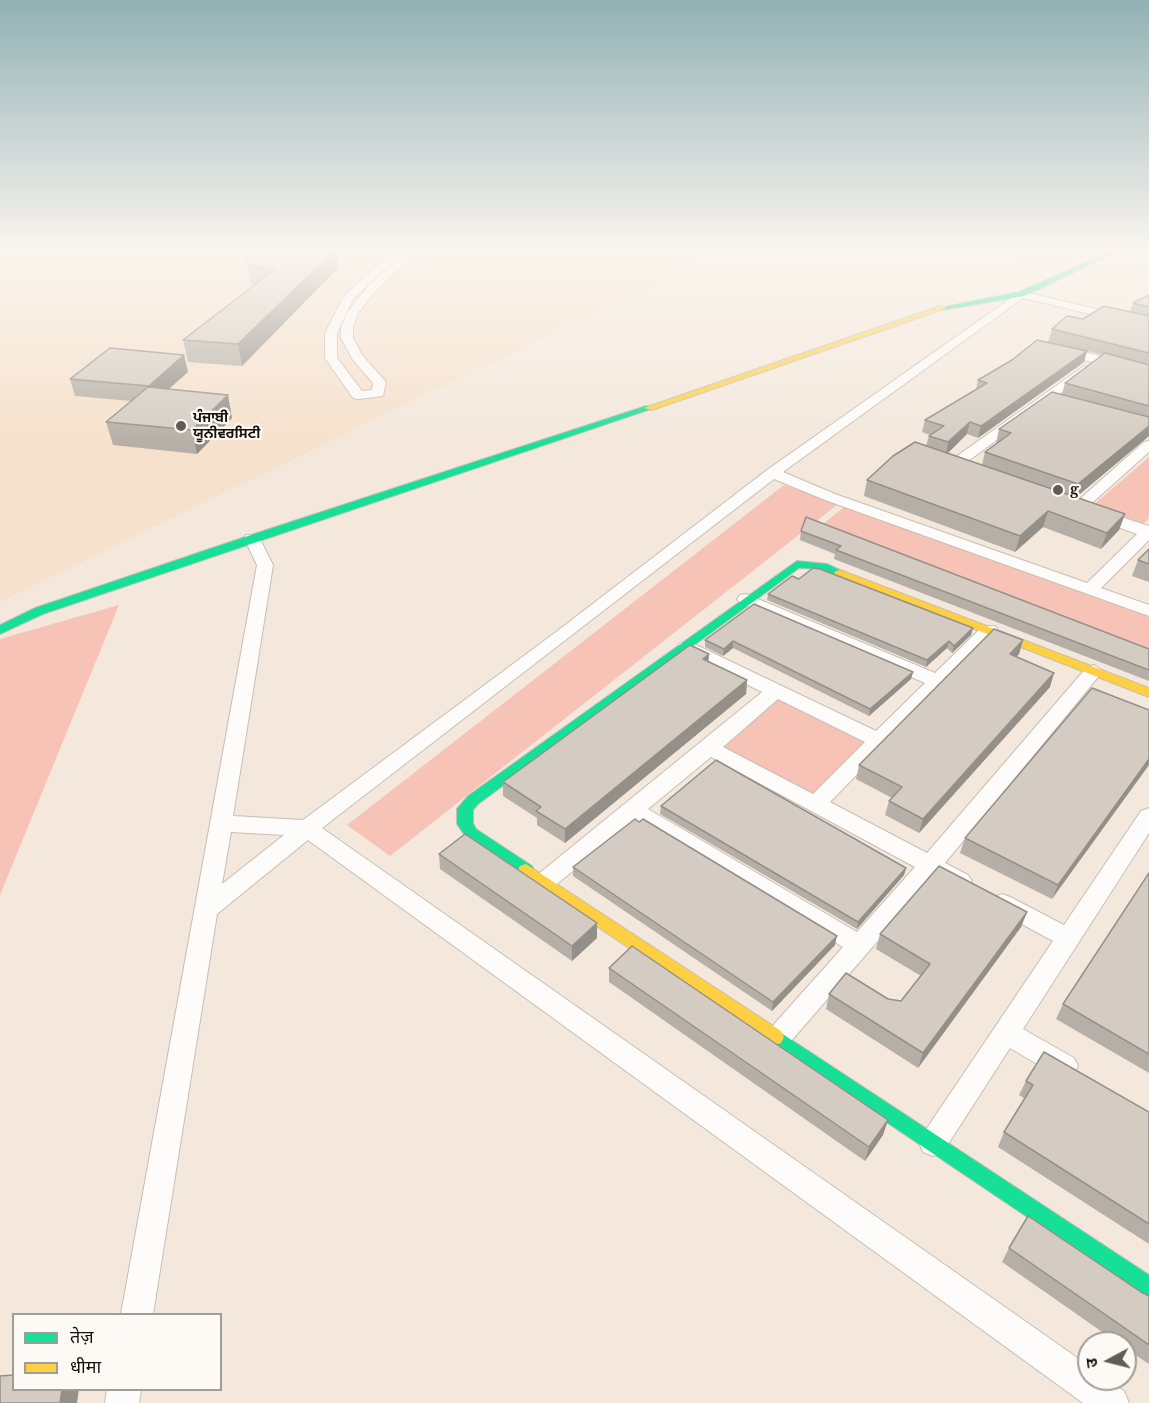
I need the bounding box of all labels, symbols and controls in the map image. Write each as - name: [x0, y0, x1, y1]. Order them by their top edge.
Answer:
- place label: ਪੰਜਾਬੀ ਯੂਨੀਵਰਸਿਟੀ: [193, 410, 260, 442]
- marker: ਪੰਜਾਬੀ ਯੂਨੀਵਰਸਿਟੀ: [174, 419, 188, 433]
- place label: g: [1070, 482, 1079, 498]
- marker: g: [1051, 483, 1065, 497]
- legend: [12, 1313, 222, 1391]
- text: तेज़: [70, 1326, 94, 1348]
- north arrow: [1077, 1331, 1137, 1391]
- text: धीमा: [70, 1356, 101, 1378]
- text: उ: [1081, 1357, 1102, 1369]

